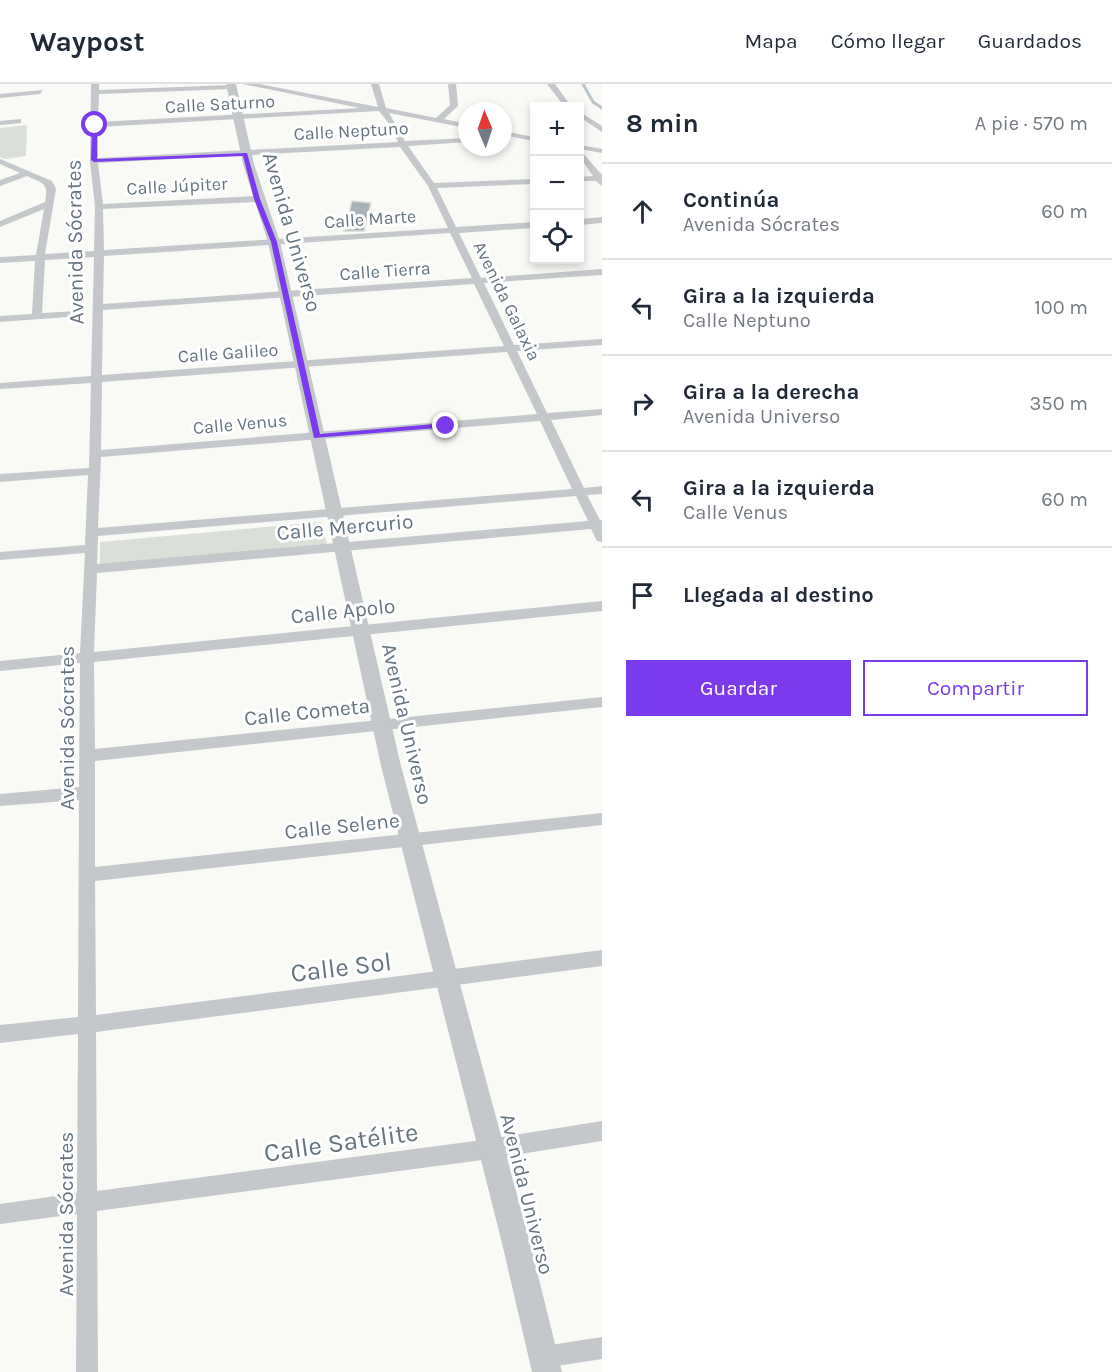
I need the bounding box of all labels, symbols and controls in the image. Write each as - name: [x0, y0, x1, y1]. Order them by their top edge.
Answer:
- text: Waypost: [30, 25, 145, 58]
- text: Mapa: [744, 29, 798, 53]
- text: Cómo llegar: [831, 29, 945, 53]
- text: Guardados: [978, 29, 1082, 53]
- street label: Calle Saturno: [164, 90, 276, 118]
- north arrow: [458, 102, 512, 156]
- map controls: [530, 102, 584, 264]
- button: +: [530, 102, 584, 156]
- text: 8 min: [626, 108, 699, 139]
- route start: [81, 111, 107, 137]
- text: A pie · 570 m: [975, 112, 1088, 135]
- street label: Calle Neptuno: [293, 117, 409, 145]
- street label: Avenida Universo: [258, 149, 326, 315]
- button: −: [530, 156, 584, 210]
- street label: Avenida Sócrates: [62, 159, 88, 325]
- street label: Calle Júpiter: [126, 172, 229, 200]
- text: Continúa: [683, 187, 779, 213]
- icon: ahead: [626, 195, 659, 228]
- text: 60 m: [1041, 200, 1088, 223]
- street label: Calle Marte: [323, 205, 417, 233]
- button: locate: [530, 210, 584, 264]
- text: Avenida Sócrates: [683, 213, 840, 236]
- street label: Avenida Galaxia: [469, 238, 545, 364]
- street label: Calle Tierra: [339, 257, 431, 285]
- text: Gira a la izquierda: [683, 283, 875, 309]
- icon: left: [626, 291, 659, 324]
- text: 100 m: [1034, 296, 1088, 319]
- text: Calle Neptuno: [683, 309, 811, 332]
- street label: Calle Galileo: [177, 339, 279, 367]
- text: Gira a la derecha: [683, 379, 859, 405]
- icon: right: [626, 387, 659, 420]
- text: 350 m: [1030, 392, 1088, 415]
- text: Avenida Universo: [683, 405, 840, 428]
- street label: Calle Venus: [192, 409, 288, 439]
- route end: [432, 412, 458, 438]
- text: Gira a la izquierda: [683, 475, 875, 501]
- icon: left: [626, 483, 659, 516]
- text: 60 m: [1041, 488, 1088, 511]
- text: Calle Venus: [683, 501, 788, 524]
- street label: Calle Mercurio: [276, 509, 414, 545]
- icon: arrive: [626, 579, 659, 612]
- text: Llegada al destino: [683, 582, 874, 608]
- street label: Calle Apolo: [289, 594, 397, 628]
- street label: Avenida Universo: [377, 641, 437, 807]
- street label: Avenida Sócrates: [55, 646, 79, 810]
- button: Guardar: [626, 660, 851, 716]
- button: Compartir: [863, 660, 1088, 716]
- street label: Calle Cometa: [243, 693, 371, 731]
- street label: Calle Selene: [283, 808, 401, 844]
- street label: Calle Sol: [289, 946, 393, 989]
- street label: Avenida Universo: [495, 1111, 559, 1277]
- street label: Calle Satélite: [262, 1116, 420, 1169]
- street label: Avenida Sócrates: [54, 1132, 78, 1296]

